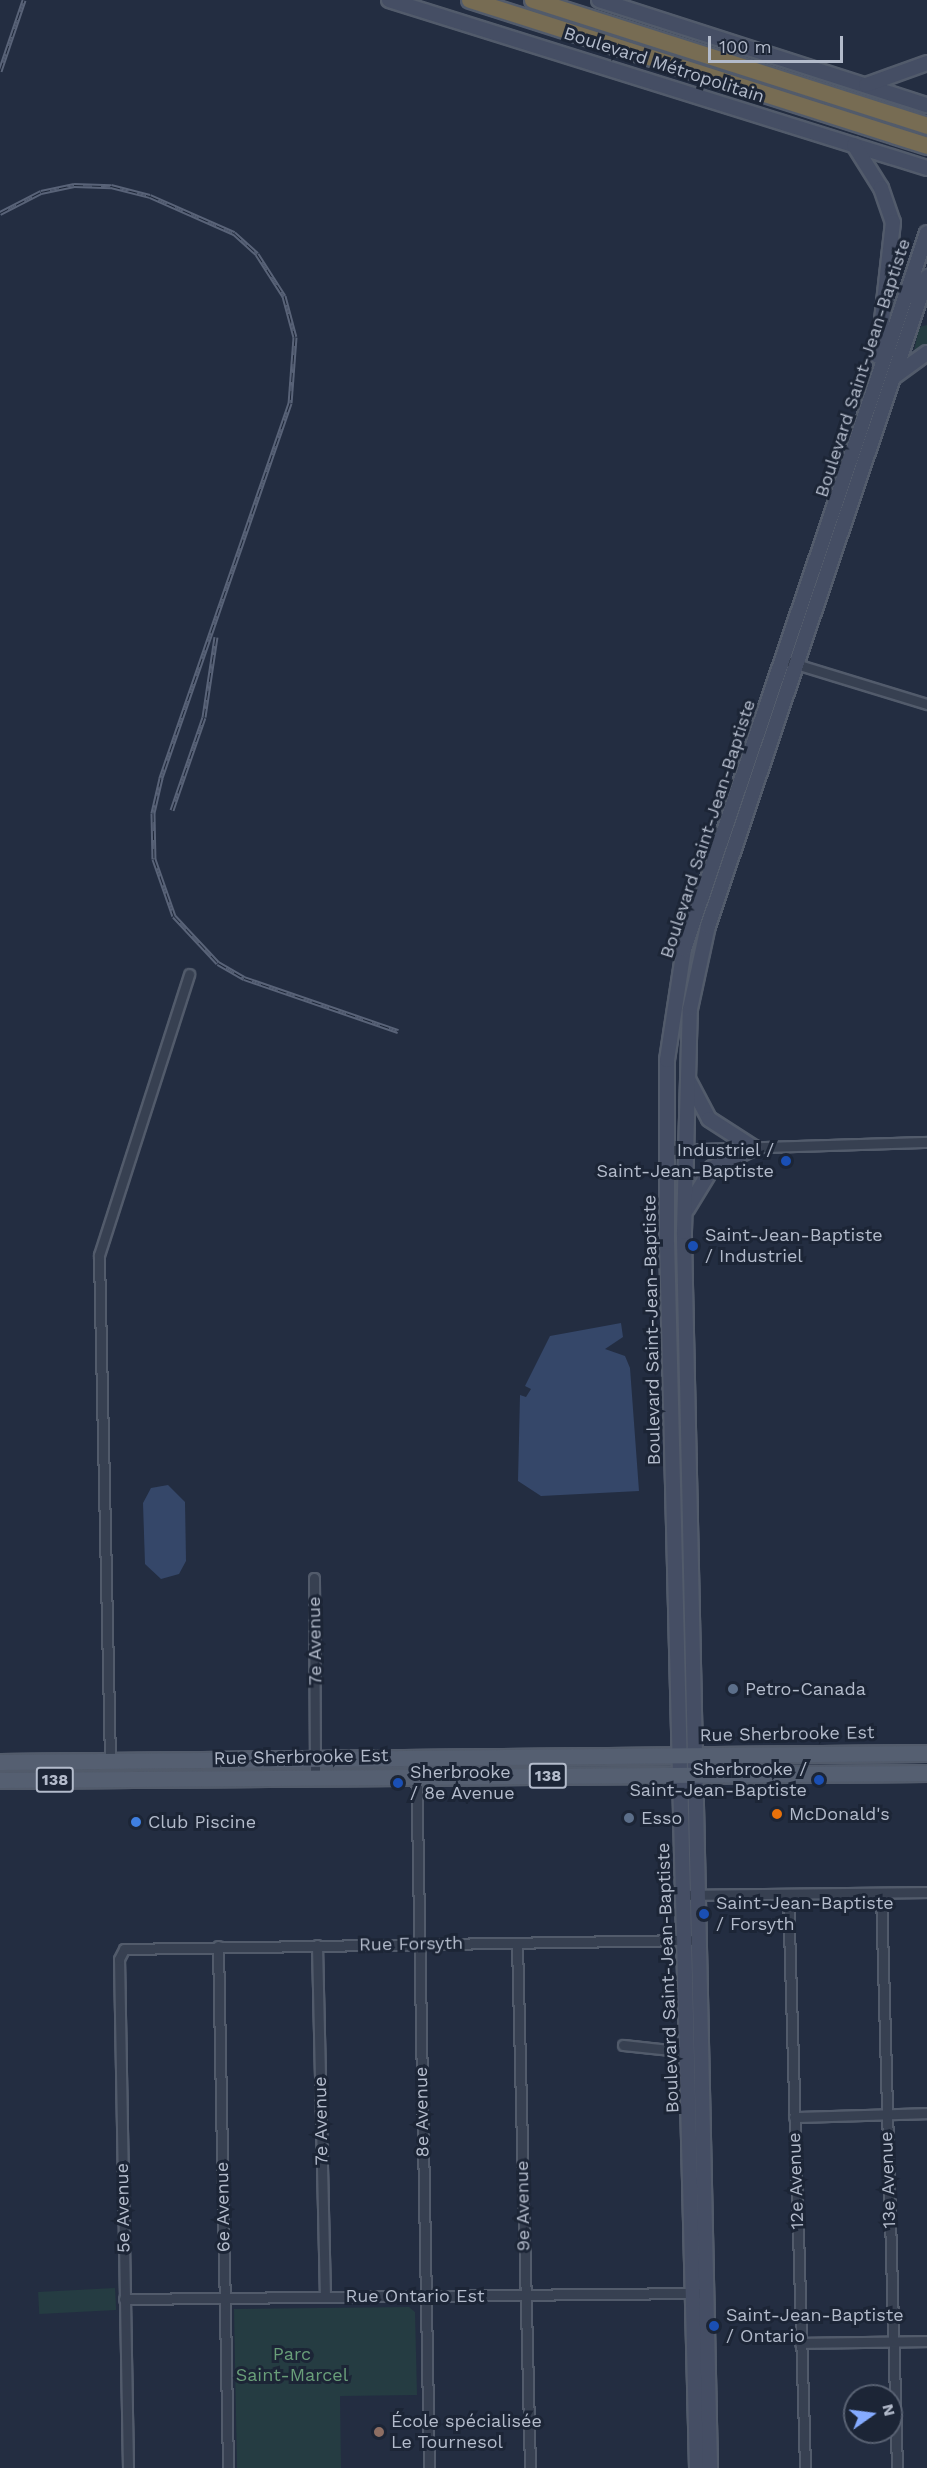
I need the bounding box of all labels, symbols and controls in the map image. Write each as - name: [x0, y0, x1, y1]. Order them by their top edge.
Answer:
- street label: Boulevard Métropolitain: [561, 22, 767, 108]
- scale bar: [711, 24, 846, 62]
- text: 100 m: [719, 36, 772, 57]
- street label: Boulevard Saint-Jean-Baptiste: [811, 236, 915, 500]
- street label: Boulevard Saint-Jean-Baptiste: [656, 697, 760, 961]
- place label: Industriel / Saint-Jean-Baptiste: [596, 1140, 774, 1182]
- marker: Industriel / Saint-Jean-Baptiste: [779, 1154, 793, 1168]
- street label: Boulevard Saint-Jean-Baptiste: [639, 1194, 665, 1466]
- place label: Saint-Jean-Baptiste / Industriel: [705, 1225, 883, 1268]
- marker: Saint-Jean-Baptiste / Industriel: [686, 1239, 700, 1253]
- street label: 7e Avenue: [303, 1596, 327, 1686]
- place label: Petro-Canada: [745, 1678, 866, 1700]
- marker: Petro-Canada: [726, 1682, 740, 1696]
- street label: Rue Sherbrooke Est: [699, 1722, 875, 1746]
- street label: Rue Sherbrooke Est: [213, 1745, 389, 1769]
- place label: Sherbrooke / Saint-Jean-Baptiste: [629, 1759, 807, 1802]
- place label: Sherbrooke / 8e Avenue: [410, 1762, 515, 1804]
- road number: 138: [528, 1763, 568, 1789]
- road number: 138: [36, 1767, 74, 1793]
- marker: Sherbrooke / Saint-Jean-Baptiste: [812, 1773, 826, 1787]
- marker: Sherbrooke / 8e Avenue: [391, 1776, 405, 1790]
- place label: McDonald's: [789, 1803, 890, 1825]
- place label: Esso: [641, 1807, 682, 1829]
- marker: McDonald's: [770, 1807, 784, 1821]
- place label: Club Piscine: [148, 1811, 256, 1833]
- marker: Esso: [622, 1811, 636, 1825]
- marker: Club Piscine: [129, 1815, 143, 1829]
- street label: Boulevard Saint-Jean-Baptiste: [652, 1842, 684, 2114]
- place label: Saint-Jean-Baptiste / Forsyth: [716, 1893, 894, 1936]
- marker: Saint-Jean-Baptiste / Forsyth: [697, 1907, 711, 1921]
- street label: Rue Forsyth: [359, 1932, 463, 1956]
- street label: 8e Avenue: [410, 2066, 434, 2158]
- street label: 7e Avenue: [309, 2076, 333, 2166]
- street label: 13e Avenue: [876, 2131, 900, 2229]
- street label: 12e Avenue: [784, 2132, 808, 2230]
- street label: 9e Avenue: [511, 2160, 535, 2252]
- street label: 6e Avenue: [211, 2161, 235, 2253]
- street label: 5e Avenue: [111, 2162, 135, 2254]
- street label: Rue Ontario Est: [345, 2285, 485, 2307]
- place label: Saint-Jean-Baptiste / Ontario: [726, 2305, 904, 2348]
- marker: Saint-Jean-Baptiste / Ontario: [707, 2319, 721, 2333]
- park label: Parc Saint-Marcel: [236, 2344, 348, 2386]
- north arrow: [843, 2384, 903, 2444]
- text: N: [878, 2402, 900, 2418]
- place label: École spécialisée Le Tournesol: [391, 2411, 542, 2454]
- marker: École spécialisée Le Tournesol: [372, 2425, 386, 2439]

